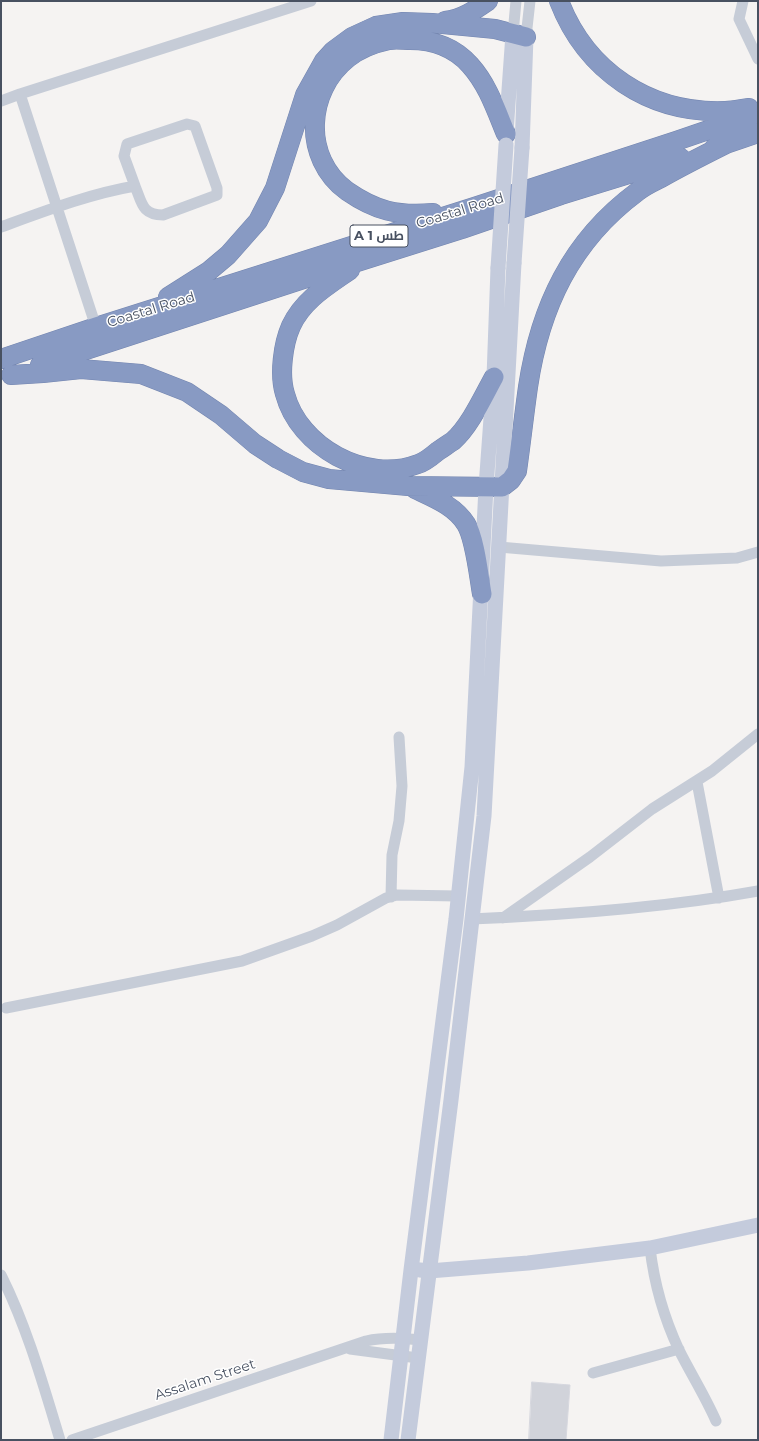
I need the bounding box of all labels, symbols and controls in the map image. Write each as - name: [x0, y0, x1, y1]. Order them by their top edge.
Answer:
- street label: Coastal Road: [414, 190, 506, 232]
- road number: A 1 طس: [350, 225, 408, 247]
- street label: Coastal Road: [105, 289, 197, 331]
- street label: Assalam Street: [153, 1356, 257, 1404]

